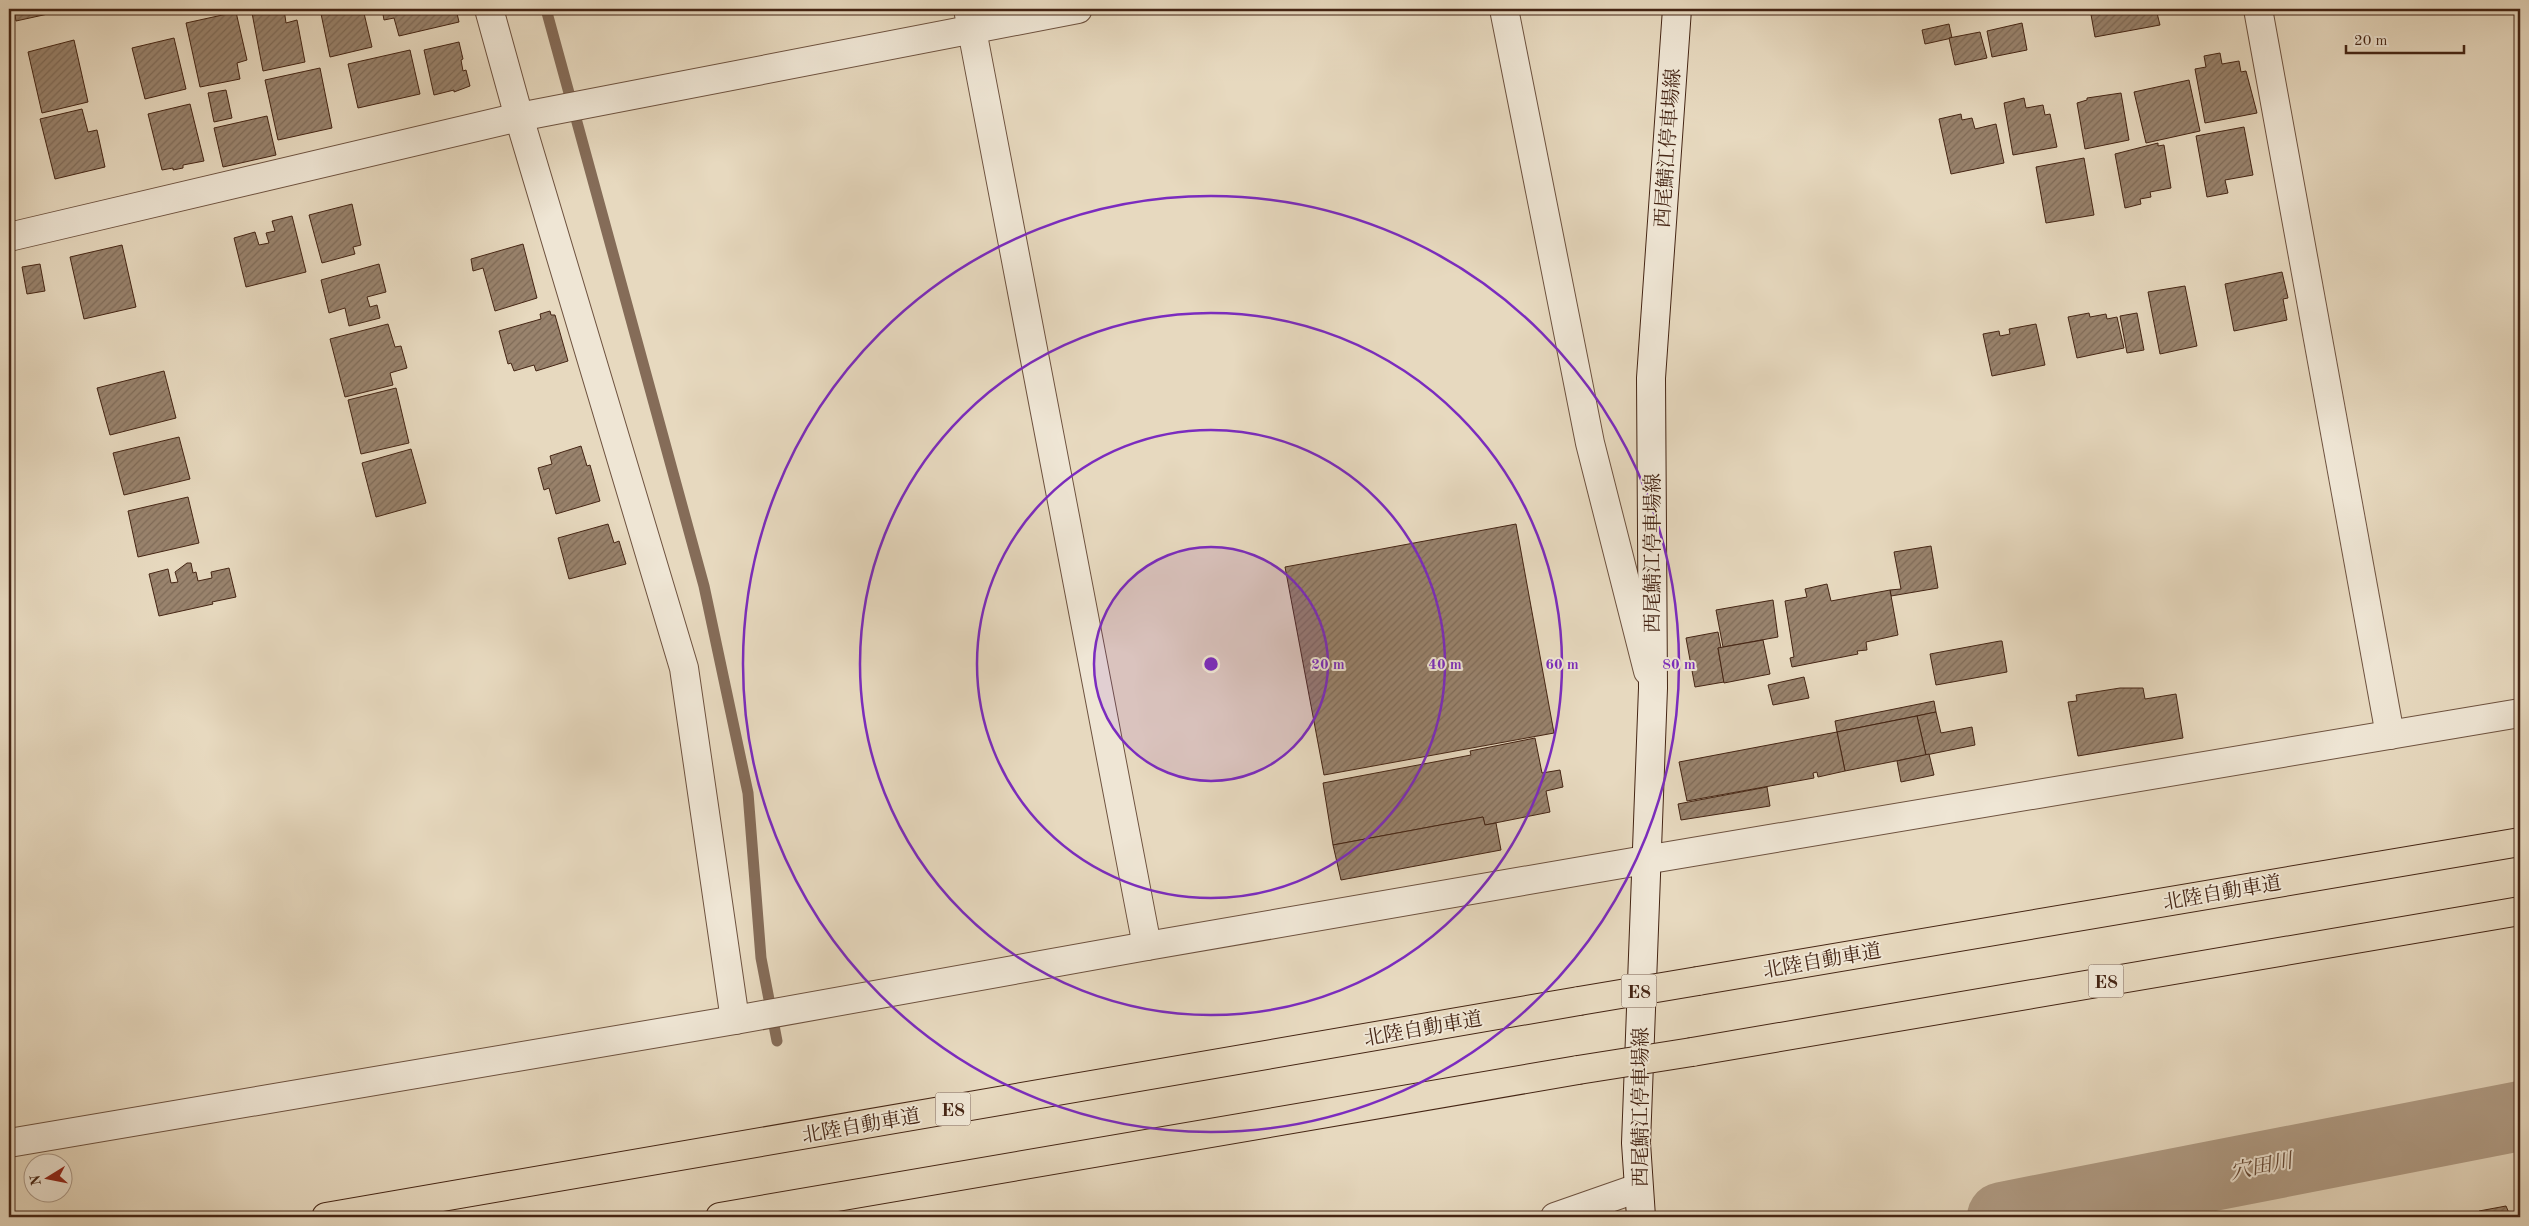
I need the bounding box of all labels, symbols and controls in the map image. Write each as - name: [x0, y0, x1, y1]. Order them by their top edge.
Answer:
- scale bar: [2346, 22, 2464, 54]
- text: 20 m: [2354, 34, 2388, 49]
- street label: 西尾鯖江停車場線: [1651, 67, 1685, 229]
- street label: 西尾鯖江停車場線: [1642, 473, 1664, 633]
- centre of rings: [1202, 655, 1220, 673]
- text: 20 m: [1311, 658, 1345, 673]
- text: 40 m: [1428, 658, 1462, 673]
- text: 60 m: [1545, 658, 1579, 673]
- text: 80 m: [1662, 658, 1696, 673]
- street label: 北陸自動車道: [2161, 872, 2283, 914]
- street label: 北陸自動車道: [1761, 940, 1883, 982]
- road number: E8: [2088, 964, 2124, 998]
- road number: E8: [1622, 974, 1656, 1008]
- street label: 北陸自動車道: [1362, 1008, 1484, 1050]
- street label: 西尾鯖江停車場線: [1630, 1027, 1652, 1187]
- road number: E8: [936, 1092, 970, 1126]
- street label: 北陸自動車道: [800, 1105, 922, 1147]
- water label: 穴田川: [2228, 1149, 2296, 1184]
- north arrow: [22, 1154, 72, 1204]
- text: N: [28, 1173, 44, 1187]

